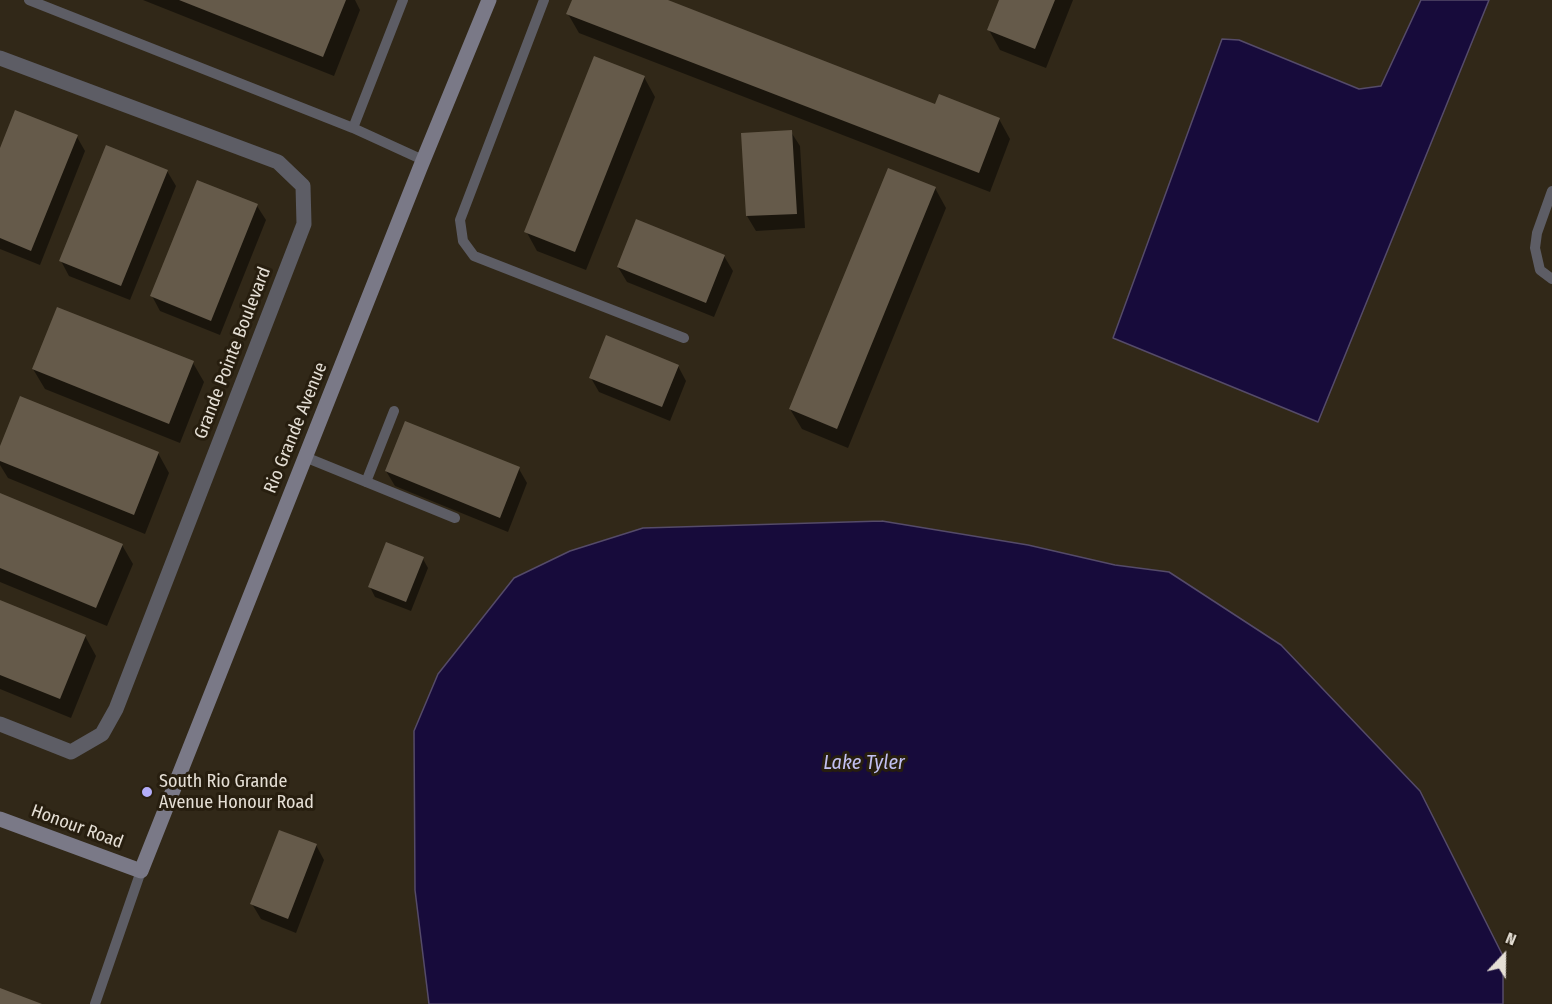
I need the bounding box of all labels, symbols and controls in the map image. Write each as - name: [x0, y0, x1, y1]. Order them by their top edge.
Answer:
- street label: Grande Pointe Boulevard: [190, 264, 276, 442]
- street label: Rio Grande Avenue: [260, 359, 332, 497]
- water label: Lake Tyler: [823, 751, 905, 775]
- place label: South Rio Grande Avenue Honour Road: [159, 771, 314, 814]
- marker: South Rio Grande Avenue Honour Road: [140, 785, 154, 799]
- street label: Honour Road: [28, 800, 126, 854]
- north arrow: [1474, 926, 1534, 986]
- text: N: [1503, 928, 1519, 949]

